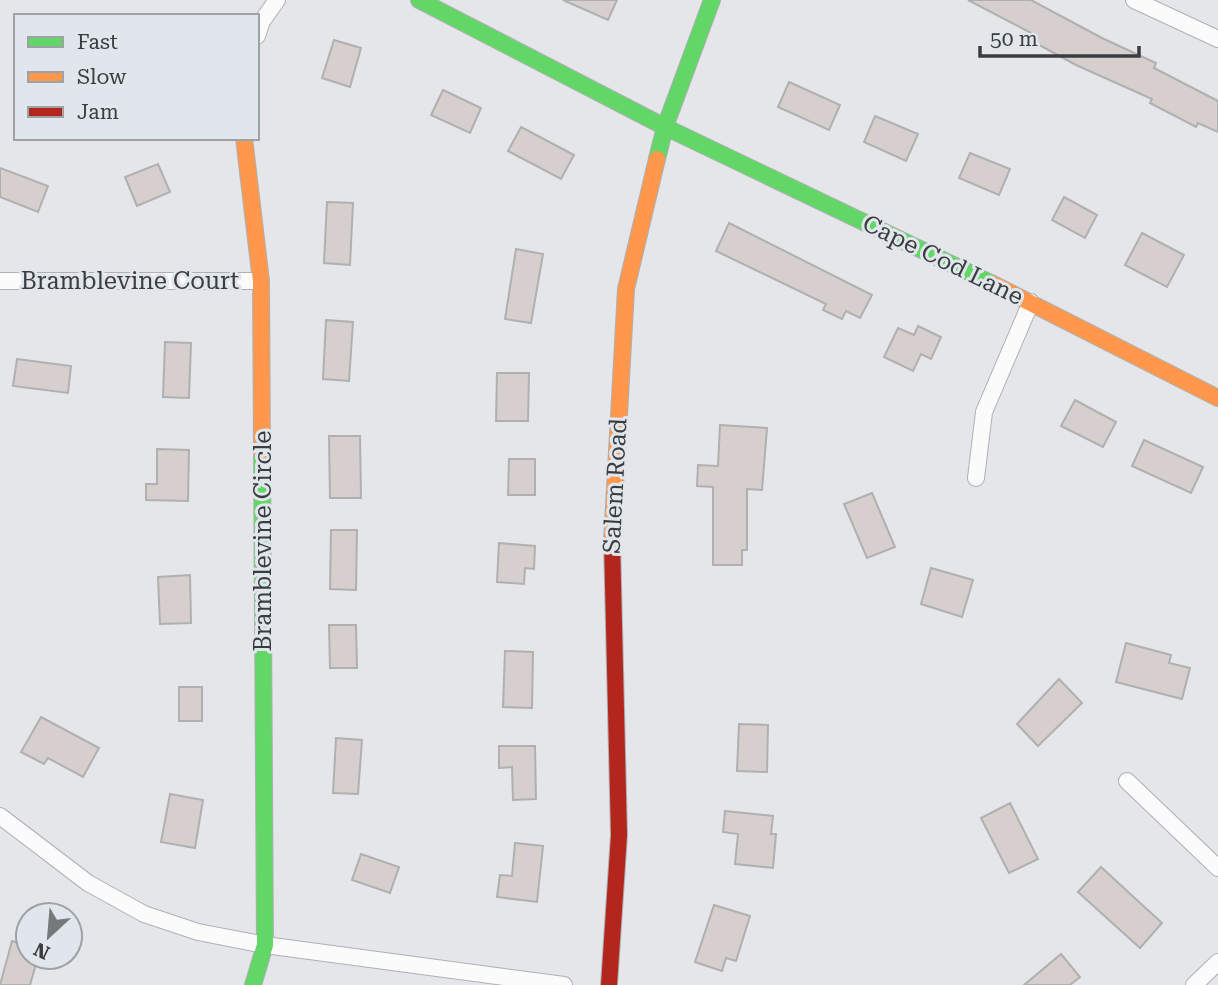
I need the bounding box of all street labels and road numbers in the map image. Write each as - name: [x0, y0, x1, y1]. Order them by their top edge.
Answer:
- street label: Cape Cod Lane: [858, 209, 1028, 311]
- street label: Bramblevine Court: [21, 267, 239, 295]
- street label: Salem Road: [597, 418, 633, 554]
- street label: Bramblevine Circle: [249, 430, 277, 652]

